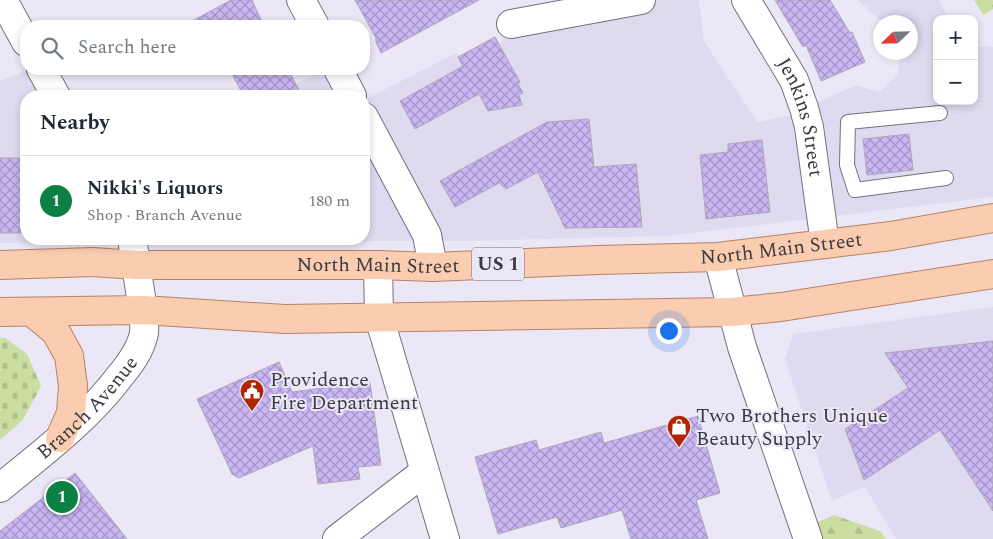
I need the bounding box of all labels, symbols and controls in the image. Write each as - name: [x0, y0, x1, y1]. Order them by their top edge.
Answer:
- north arrow: [873, 15, 918, 60]
- map controls: [933, 15, 978, 105]
- button: +: [933, 15, 978, 60]
- search box: [20, 20, 370, 75]
- text: Search here: [78, 33, 177, 62]
- icon: search: [38, 34, 66, 62]
- street label: Jenkins Street: [769, 52, 831, 179]
- button: −: [933, 60, 978, 105]
- text: Nearby: [40, 107, 110, 139]
- text: Nikki's Liquors: [87, 174, 223, 203]
- text: 1: [52, 189, 60, 213]
- text: 180 m: [308, 189, 350, 213]
- text: Shop · Branch Avenue: [87, 203, 243, 227]
- street label: North Main Street: [700, 225, 864, 272]
- road number: US 1: [472, 248, 524, 280]
- street label: North Main Street: [296, 250, 460, 282]
- your location: [656, 318, 682, 344]
- street label: Branch Avenue: [30, 350, 146, 467]
- place label: Providence Fire Department: [270, 365, 418, 418]
- public building icon: Providence Fire Department: [239, 378, 265, 412]
- place label: Two Brothers Unique Beauty Supply: [696, 401, 888, 454]
- shop icon: Two Brothers Unique Beauty Supply: [666, 414, 692, 448]
- pin: 1: [46, 478, 78, 516]

